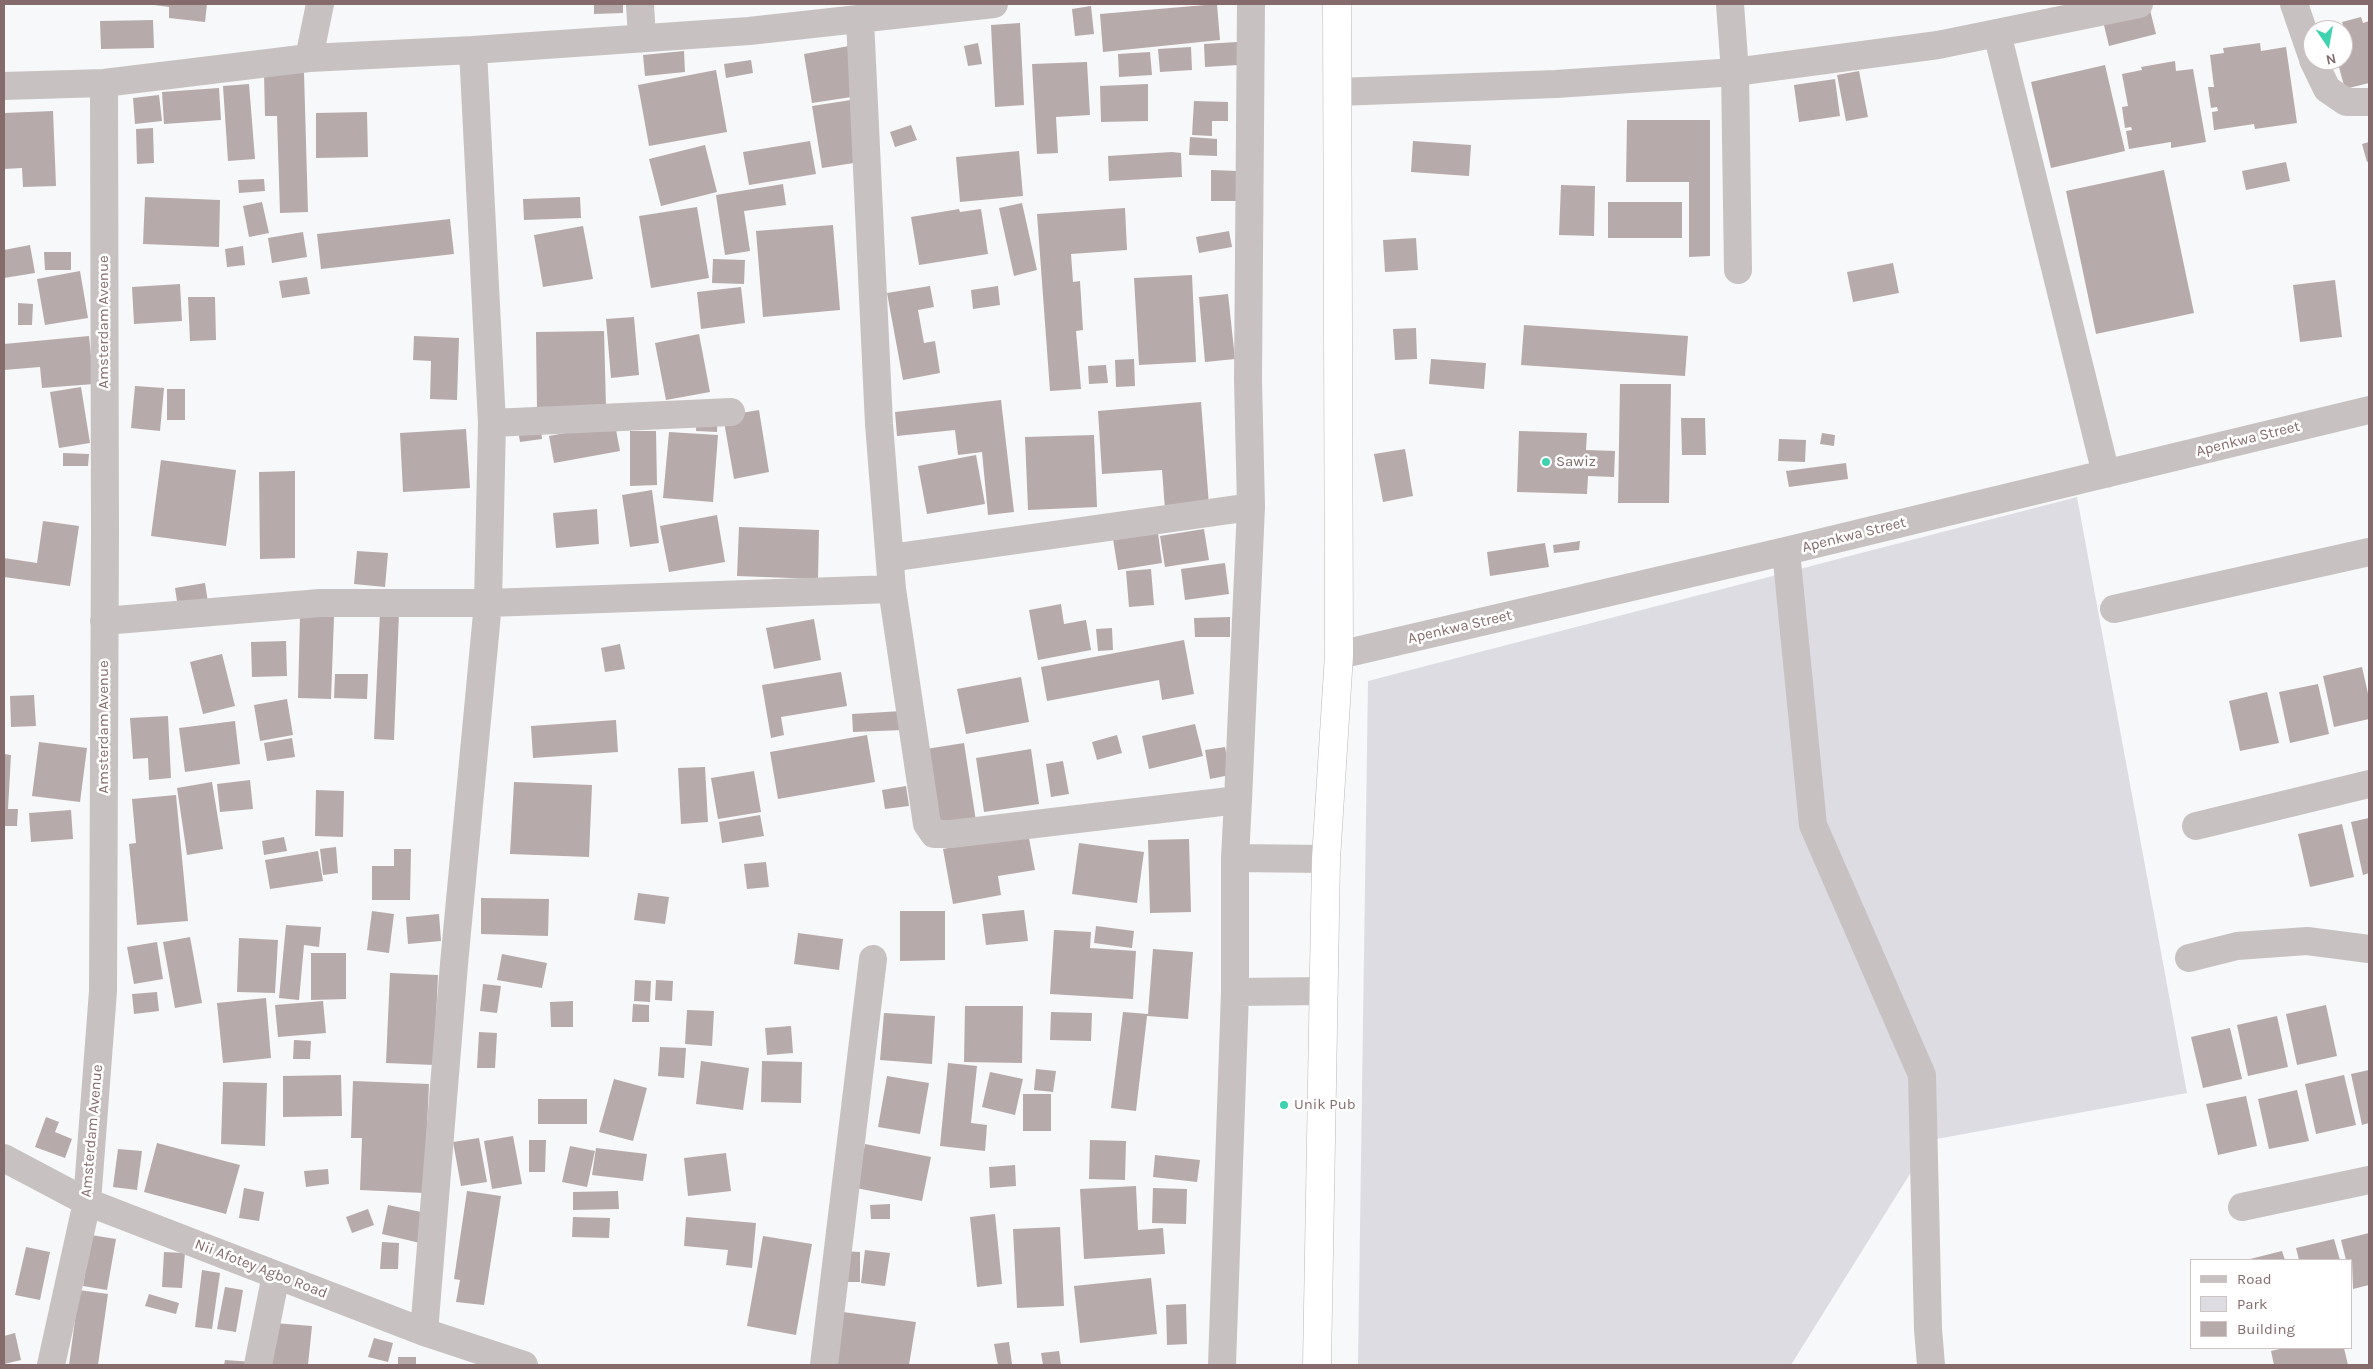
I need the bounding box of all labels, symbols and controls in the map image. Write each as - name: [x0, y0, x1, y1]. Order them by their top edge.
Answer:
- north arrow: [2303, 20, 2353, 70]
- text: N: [2324, 50, 2338, 69]
- street label: Amsterdam Avenue: [95, 255, 113, 389]
- street label: Apenkwa Street: [2194, 417, 2302, 461]
- place label: Sawiz: [1556, 453, 1596, 471]
- marker: Sawiz: [1540, 456, 1552, 468]
- street label: Apenkwa Street: [1800, 513, 1908, 557]
- street label: Apenkwa Street: [1406, 606, 1514, 648]
- street label: Amsterdam Avenue: [95, 660, 113, 794]
- street label: Amsterdam Avenue: [77, 1064, 107, 1198]
- place label: Unik Pub: [1294, 1096, 1356, 1114]
- marker: Unik Pub: [1278, 1099, 1290, 1111]
- street label: Nii Afotey Agbo Road: [192, 1235, 330, 1303]
- legend: [2190, 1259, 2353, 1349]
- text: Road: [2237, 1270, 2272, 1288]
- text: Park: [2237, 1295, 2267, 1313]
- text: Building: [2237, 1320, 2295, 1338]

